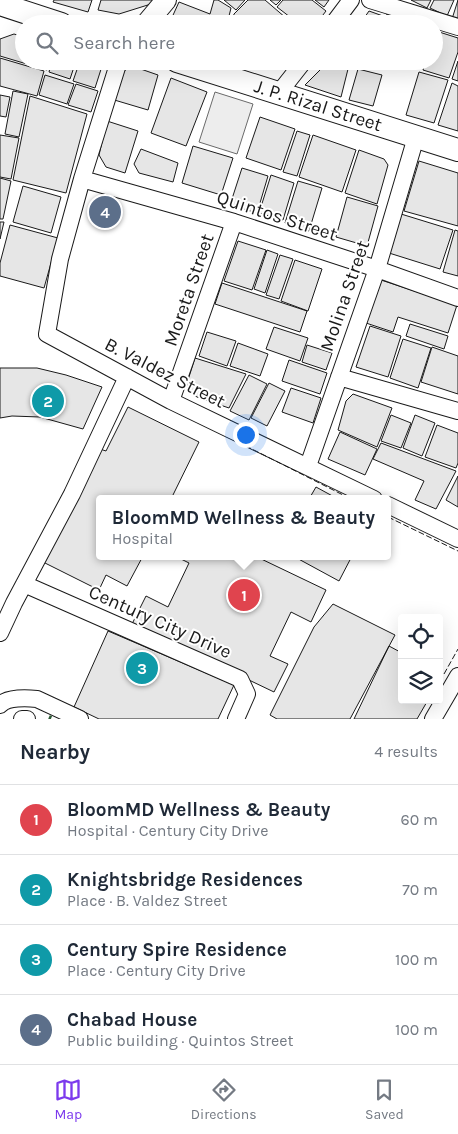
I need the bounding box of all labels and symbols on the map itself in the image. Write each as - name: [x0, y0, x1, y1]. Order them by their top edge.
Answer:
- street label: J. P. Rizal Street: [251, 75, 385, 136]
- street label: Quintos Street: [214, 186, 340, 246]
- pin: 4: [89, 193, 121, 231]
- street label: Moreta Street: [159, 231, 219, 349]
- street label: Molina Street: [316, 238, 374, 354]
- street label: B. Valdez Street: [101, 333, 229, 413]
- pin: 2: [32, 382, 64, 420]
- your location: [233, 422, 259, 448]
- pin: 1: [228, 576, 260, 614]
- street label: Century City Drive: [85, 581, 235, 663]
- pin: 3: [126, 649, 158, 687]

